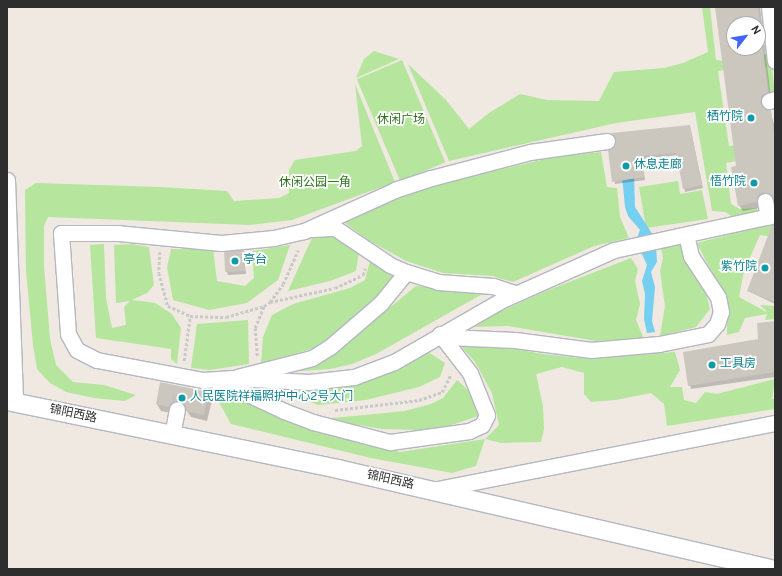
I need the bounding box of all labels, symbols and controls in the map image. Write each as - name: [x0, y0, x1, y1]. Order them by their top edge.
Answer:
- north arrow: [726, 16, 766, 56]
- text: N: [747, 23, 763, 37]
- place label: 栖竹院: [707, 111, 743, 125]
- marker: 栖竹院: [746, 113, 756, 123]
- park label: 休闲广场: [377, 114, 425, 128]
- place label: 休息走廊: [634, 159, 682, 173]
- marker: 休息走廊: [621, 161, 631, 171]
- place label: 悟竹院: [710, 176, 746, 190]
- park label: 休闲公园一角: [279, 177, 351, 191]
- marker: 悟竹院: [749, 178, 759, 188]
- place label: 亭台: [243, 254, 267, 268]
- marker: 亭台: [230, 256, 240, 266]
- place label: 紫竹院: [721, 261, 757, 275]
- marker: 紫竹院: [760, 263, 770, 273]
- place label: 工具房: [720, 358, 756, 372]
- marker: 工具房: [707, 360, 717, 370]
- place label: 人民医院祥福照护中心2号大门: [190, 391, 353, 405]
- marker: 人民医院祥福照护中心2号大门: [177, 393, 187, 403]
- street label: 锦阳西路: [48, 403, 98, 427]
- street label: 锦阳西路: [365, 469, 415, 493]

